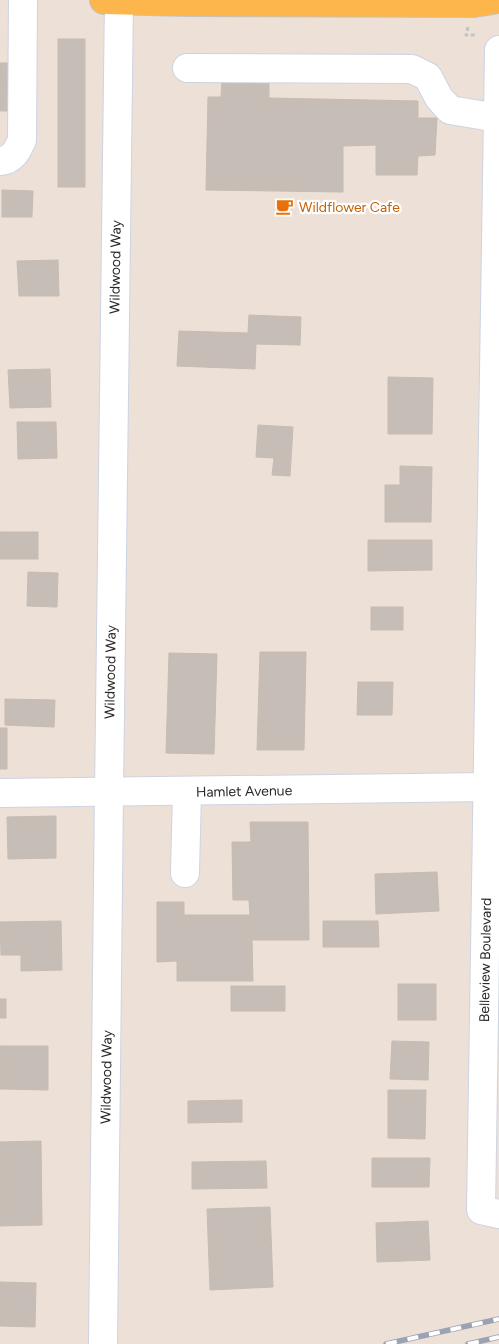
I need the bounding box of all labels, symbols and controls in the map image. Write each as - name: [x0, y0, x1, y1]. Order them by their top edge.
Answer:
- cafe icon: Wildflower Cafe: [275, 197, 295, 217]
- place label: Wildflower Cafe: [299, 199, 400, 216]
- street label: Wildwood Way: [106, 219, 125, 314]
- street label: Wildwood Way: [101, 624, 120, 719]
- street label: Hamlet Avenue: [196, 782, 293, 801]
- street label: Belleview Boulevard: [476, 898, 495, 1022]
- street label: Wildwood Way: [97, 1029, 116, 1124]

